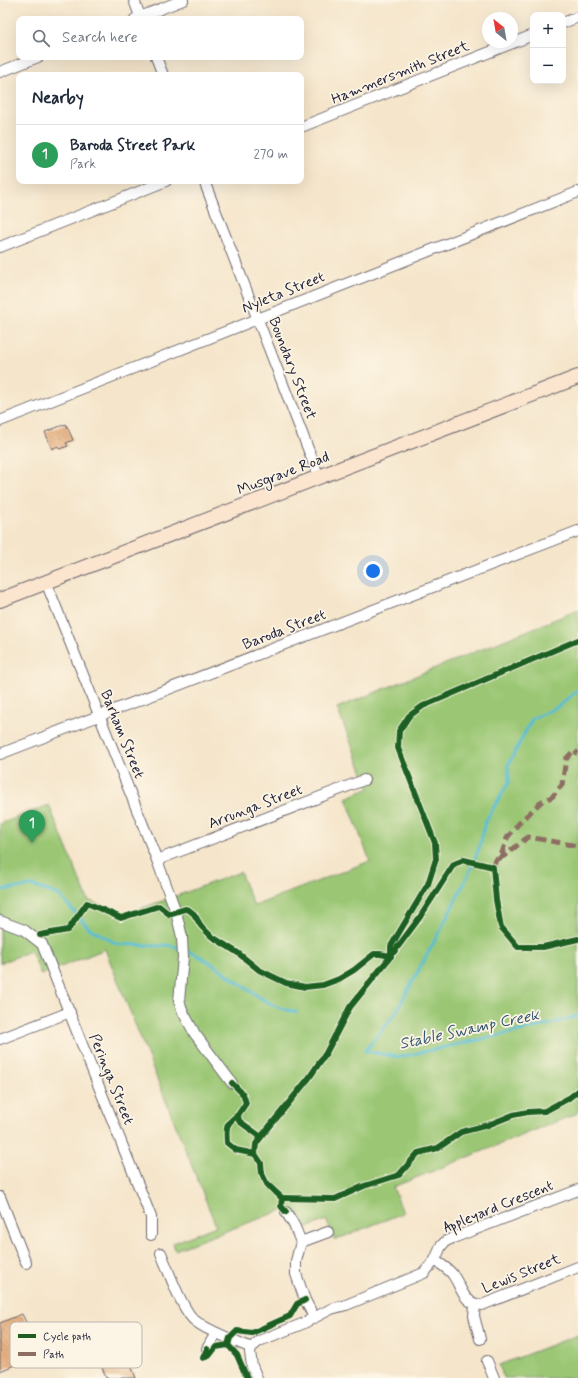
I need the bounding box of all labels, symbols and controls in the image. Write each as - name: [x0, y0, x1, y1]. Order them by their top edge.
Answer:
- north arrow: [482, 12, 518, 48]
- map controls: [530, 12, 566, 84]
- button: +: [530, 12, 566, 48]
- search box: [16, 16, 304, 60]
- icon: search: [30, 27, 52, 49]
- text: Search here: [62, 28, 138, 48]
- street label: Hammersmith Street: [329, 36, 472, 110]
- button: −: [530, 48, 566, 84]
- text: Nearby: [32, 87, 84, 109]
- text: Baroda Street Park: [70, 136, 195, 156]
- text: 1: [42, 146, 48, 163]
- text: 270 m: [253, 146, 288, 163]
- text: Park: [70, 156, 96, 173]
- street label: Nyleta Street: [239, 267, 328, 319]
- street label: Boundary Street: [263, 314, 321, 423]
- street label: Musgrave Road: [234, 447, 333, 502]
- your location: [363, 561, 383, 581]
- street label: Baroda Street: [240, 605, 329, 655]
- street label: Barham Street: [95, 687, 149, 782]
- street label: Arrunga Street: [205, 780, 306, 834]
- pin: 1: [19, 810, 45, 843]
- water label: Stable Swamp Creek: [397, 1004, 542, 1055]
- street label: Peringa Street: [84, 1031, 139, 1128]
- street label: Appleyard Crescent: [440, 1176, 557, 1239]
- street label: Lewis Street: [479, 1249, 564, 1299]
- legend: [10, 1322, 142, 1368]
- text: Cycle path: [43, 1330, 91, 1344]
- text: Path: [43, 1348, 64, 1362]

